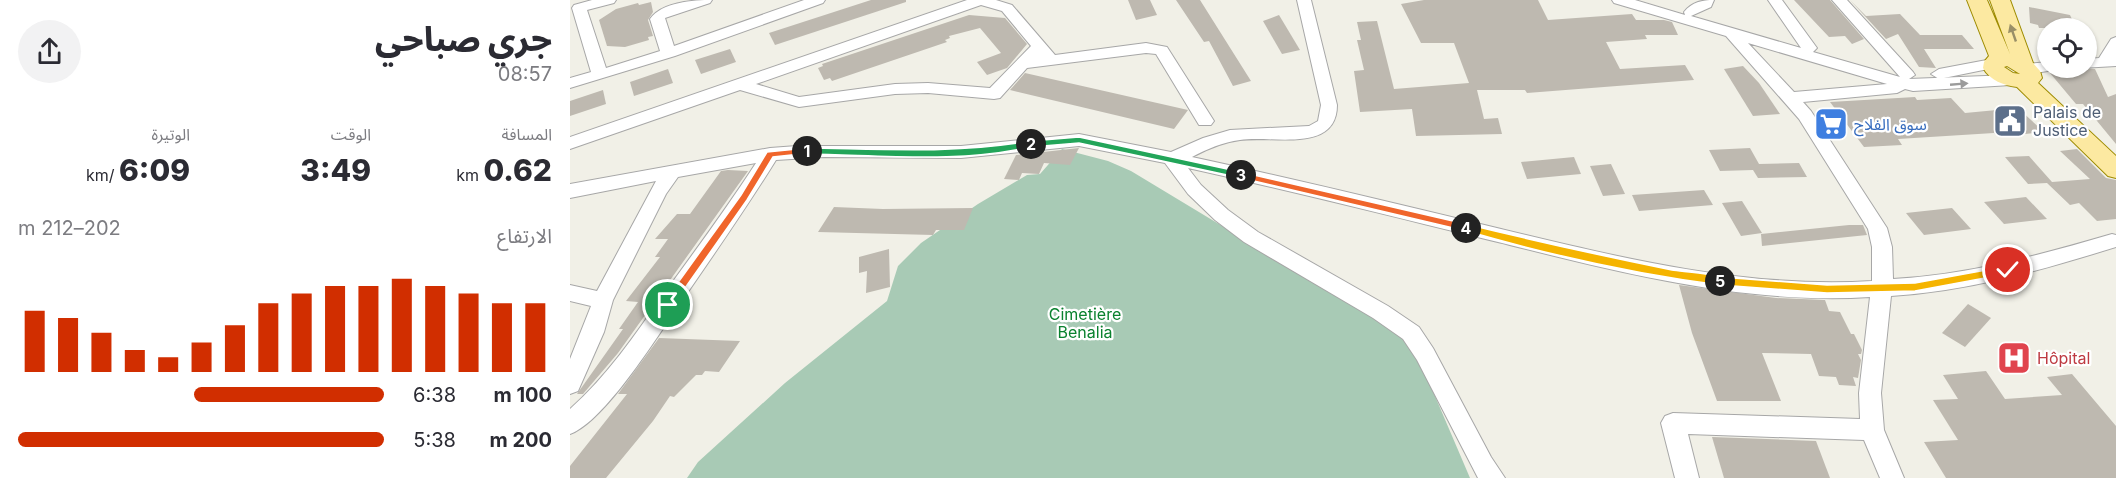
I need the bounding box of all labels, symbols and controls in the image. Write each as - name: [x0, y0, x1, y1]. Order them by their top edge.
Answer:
- map controls: [2037, 18, 2097, 78]
- button: locate: [2037, 18, 2097, 78]
- text: جري صباحي: [375, 19, 552, 59]
- button: share: [18, 20, 81, 83]
- one-way arrow: [2007, 24, 2017, 42]
- text: 08:57: [498, 62, 552, 86]
- one-way arrow: [1950, 79, 1969, 89]
- place label: Palais de Justice: [2033, 102, 2101, 140]
- public building icon: Palais de Justice: [1992, 103, 2028, 139]
- supermarket icon: سوق الفلاح: [1813, 106, 1849, 142]
- place label: سوق الفلاح: [1854, 114, 1927, 137]
- text: الوتيرة: [152, 124, 190, 144]
- text: الوقت: [331, 124, 371, 144]
- text: المسافة: [502, 124, 552, 144]
- pin: 2: [1016, 129, 1046, 159]
- text: 2: [1026, 134, 1036, 154]
- pin: 1: [792, 136, 822, 166]
- text: 1: [804, 141, 810, 161]
- text: 6:09: [119, 152, 190, 188]
- text: 3:49: [300, 152, 371, 188]
- text: 0.62: [484, 152, 552, 188]
- pin: 3: [1226, 160, 1256, 190]
- text: /km: [86, 165, 119, 185]
- text: km: [456, 165, 484, 185]
- text: 3: [1236, 165, 1246, 185]
- pin: 4: [1451, 213, 1481, 243]
- text: 202–212 m: [18, 216, 121, 240]
- text: 4: [1461, 218, 1471, 238]
- text: الارتفاع: [497, 224, 552, 248]
- pin: [1982, 244, 2033, 295]
- icon: check: [1991, 253, 2024, 286]
- pin: 5: [1705, 266, 1735, 296]
- text: 5: [1715, 271, 1725, 291]
- pin: [642, 279, 693, 330]
- icon: arrive: [651, 288, 684, 321]
- park label: Cimetière Benalia: [1049, 304, 1121, 342]
- hospital icon: Hôpital: [1996, 340, 2032, 376]
- place label: Hôpital: [2037, 348, 2090, 368]
- text: 6:38: [413, 383, 456, 407]
- text: 100 m: [493, 383, 552, 407]
- text: 5:38: [413, 428, 456, 452]
- text: 200 m: [489, 428, 552, 452]

